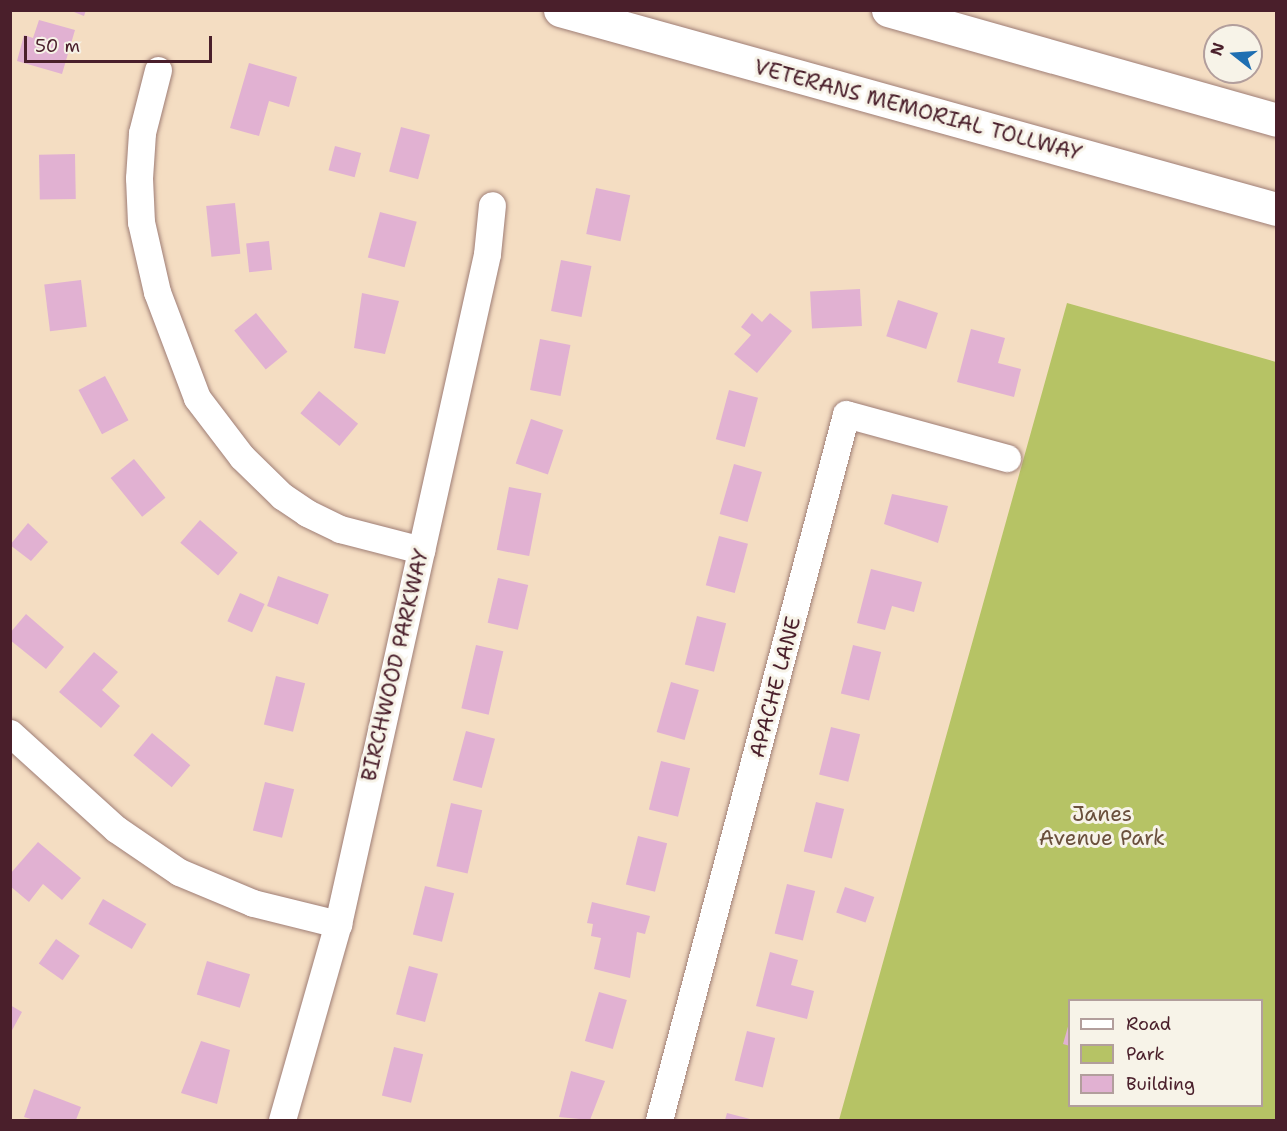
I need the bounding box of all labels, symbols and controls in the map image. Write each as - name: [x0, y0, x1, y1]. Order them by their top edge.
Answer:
- scale bar: [27, 24, 214, 62]
- north arrow: [1203, 24, 1263, 84]
- text: 50 m: [35, 34, 80, 58]
- text: N: [1205, 40, 1229, 58]
- street label: VETERANS MEMORIAL TOLLWAY: [751, 54, 1085, 166]
- street label: BIRCHWOOD PARKWAY: [356, 546, 434, 784]
- street label: APACHE LANE: [744, 614, 806, 760]
- park label: Janes Avenue Park: [1039, 801, 1165, 851]
- legend: [1068, 999, 1263, 1107]
- text: Road: [1126, 1012, 1171, 1036]
- text: Park: [1126, 1042, 1165, 1066]
- text: Building: [1126, 1072, 1195, 1096]

